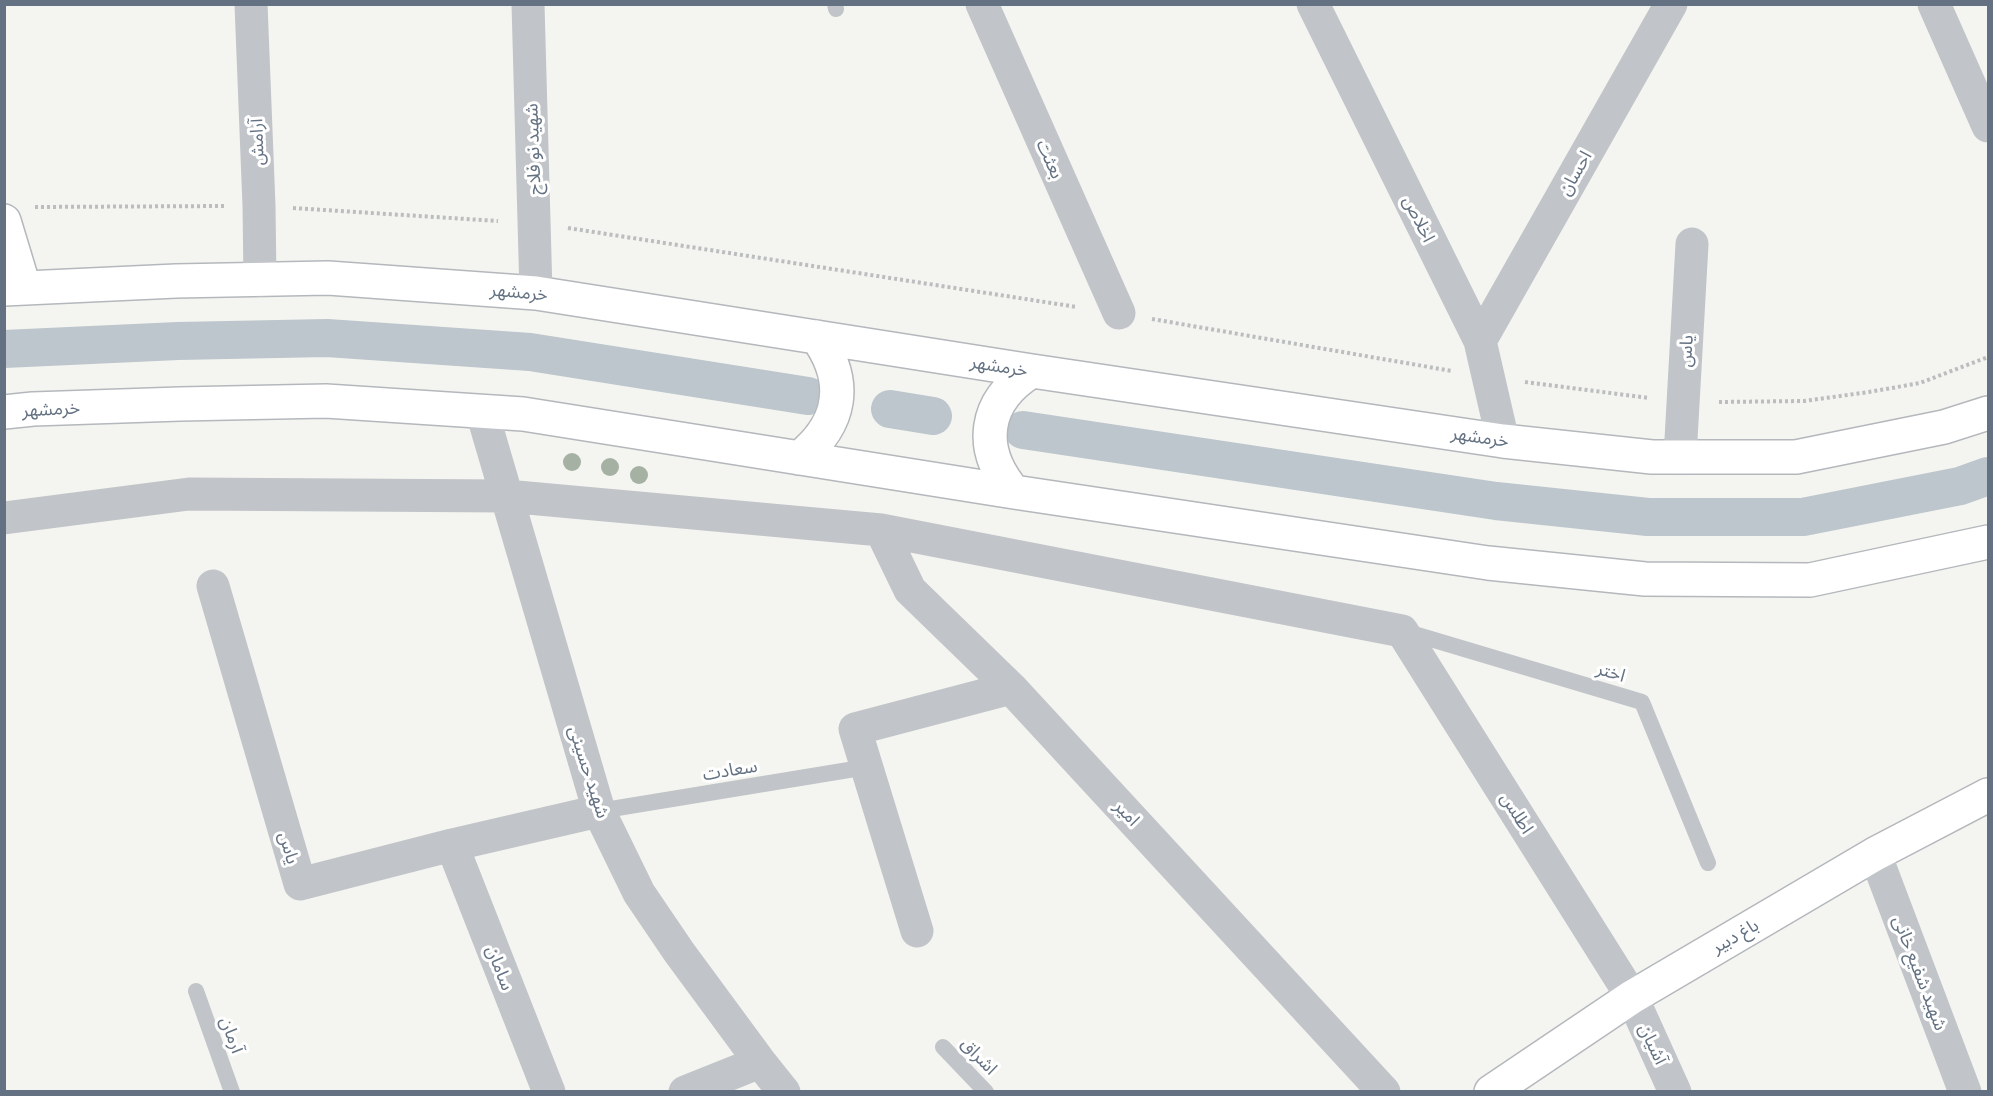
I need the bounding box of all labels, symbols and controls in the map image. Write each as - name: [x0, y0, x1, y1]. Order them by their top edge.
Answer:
- street label: شهید نو فلاح: [521, 103, 545, 195]
- street label: آرامش: [245, 118, 269, 166]
- street label: بعثت: [1032, 136, 1068, 182]
- street label: احسان: [1554, 147, 1596, 199]
- street label: اخلاص: [1399, 192, 1439, 246]
- street label: خرمشهر: [489, 279, 549, 305]
- street label: یاس: [1674, 334, 1698, 368]
- street label: خرمشهر: [969, 351, 1029, 381]
- street label: خرمشهر: [21, 397, 81, 421]
- street label: خرمشهر: [1450, 422, 1510, 452]
- street label: اختر: [1594, 657, 1628, 687]
- street label: شهید حسینی: [564, 723, 614, 821]
- street label: سعادت: [701, 755, 759, 785]
- street label: اطلس: [1496, 788, 1538, 838]
- street label: امیر: [1110, 796, 1144, 830]
- street label: یاس: [274, 829, 304, 867]
- street label: شهید شفیع خانی: [1888, 913, 1952, 1033]
- street label: باغ دبیر: [1708, 914, 1762, 958]
- street label: سامان: [482, 942, 518, 994]
- street label: آرمان: [216, 1014, 248, 1056]
- street label: آشیان: [1634, 1020, 1672, 1068]
- street label: اشراق: [956, 1033, 1002, 1079]

